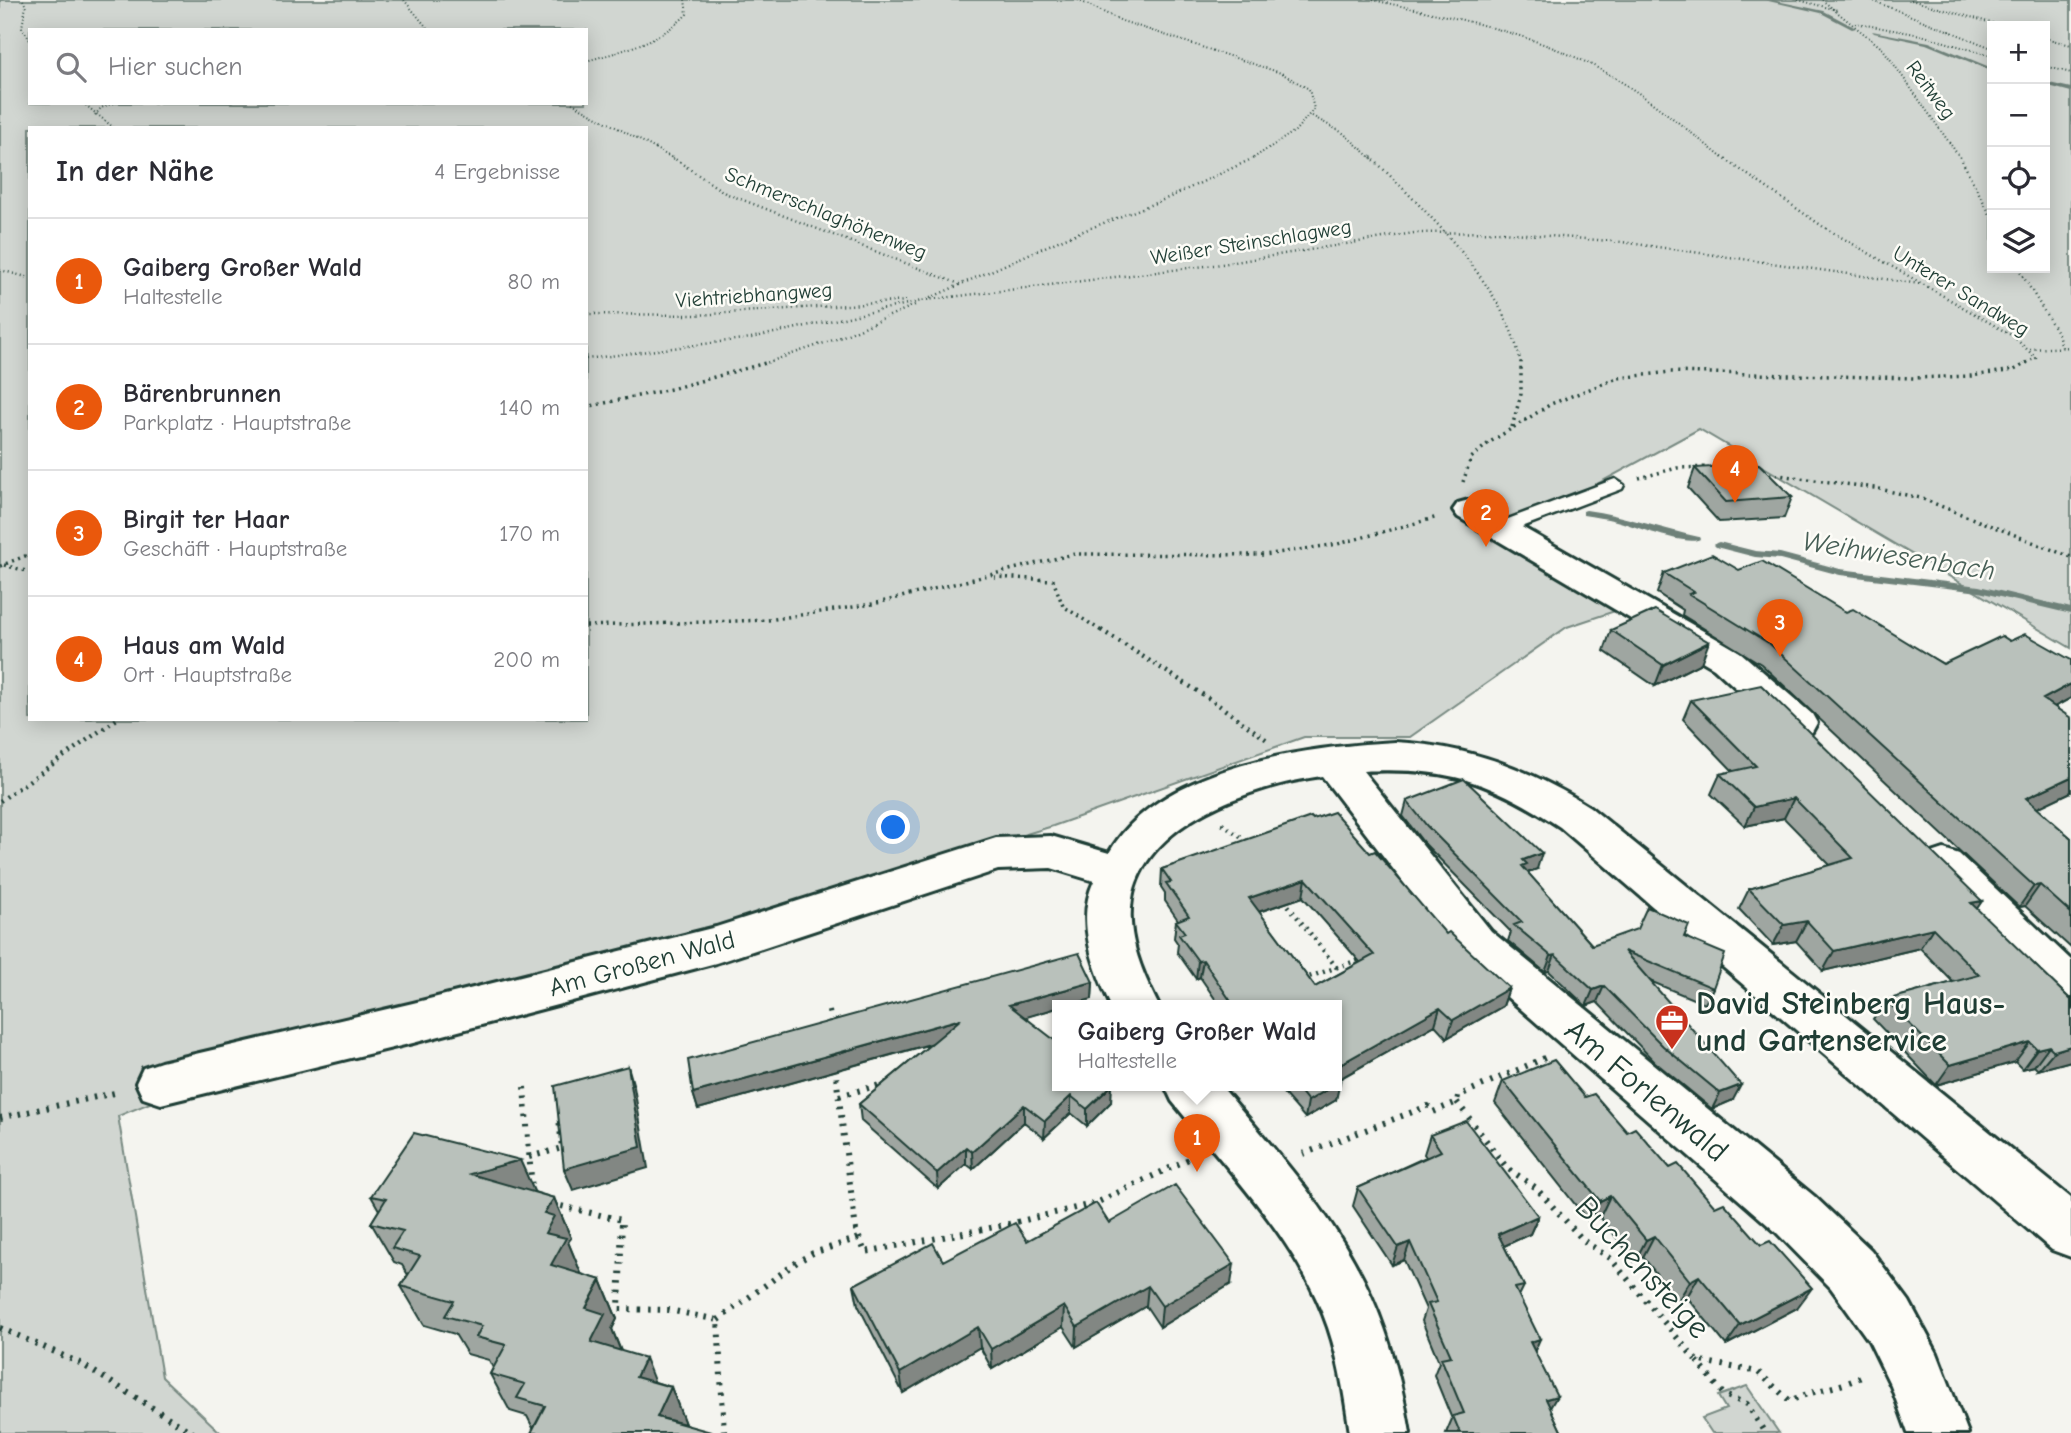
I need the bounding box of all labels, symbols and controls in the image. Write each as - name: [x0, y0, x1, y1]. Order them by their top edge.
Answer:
- map controls: [1987, 21, 2050, 273]
- button: +: [1987, 21, 2050, 84]
- search box: [28, 28, 588, 105]
- icon: search: [52, 48, 90, 86]
- text: Hier suchen: [108, 52, 243, 82]
- street label: Reitweg: [1901, 56, 1961, 124]
- button: −: [1987, 84, 2050, 147]
- button: locate: [1987, 147, 2050, 210]
- text: In der Nähe: [56, 154, 214, 189]
- text: 4 Ergebnisse: [434, 158, 560, 185]
- street label: Schmerschlaghöhenweg: [722, 162, 930, 264]
- button: layers: [1987, 210, 2050, 273]
- street label: Weißer Steinschlagweg: [1149, 214, 1353, 270]
- street label: Unterer Sandweg: [1888, 241, 2034, 341]
- text: Gaiberg Großer Wald: [123, 253, 362, 283]
- text: 1: [74, 268, 84, 295]
- text: 80 m: [507, 268, 560, 295]
- street label: Viehtriebhangweg: [675, 278, 833, 312]
- text: Haltestelle: [123, 283, 223, 310]
- text: Bärenbrunnen: [123, 379, 281, 409]
- text: 2: [73, 394, 85, 421]
- text: 140 m: [499, 394, 560, 421]
- text: Parkplatz · Hauptstraße: [123, 409, 351, 436]
- pin: 4: [1712, 445, 1758, 503]
- pin: 2: [1463, 489, 1509, 547]
- text: Birgit ter Haar: [123, 505, 289, 535]
- text: 3: [73, 520, 85, 547]
- text: 170 m: [499, 520, 560, 547]
- water label: Weihwiesenbach: [1800, 525, 1998, 587]
- text: Geschäft · Hauptstraße: [123, 535, 347, 562]
- pin: 3: [1757, 599, 1803, 657]
- text: Haus am Wald: [123, 631, 285, 661]
- text: 4: [74, 646, 84, 673]
- text: 200 m: [493, 646, 560, 673]
- text: Ort · Hauptstraße: [123, 661, 292, 688]
- your location: [876, 810, 910, 844]
- street label: Am Großen Wald: [546, 925, 738, 1003]
- place label: David Steinberg Haus- und Gartenservice: [1696, 985, 2005, 1059]
- popup: [1052, 1000, 1342, 1091]
- office icon: David Steinberg Haus- und Gartenservice: [1653, 1002, 1691, 1051]
- street label: Am Forlenwald: [1557, 1011, 1736, 1169]
- text: Gaiberg Großer Wald: [1077, 1017, 1317, 1047]
- text: Haltestelle: [1077, 1047, 1177, 1074]
- pin: 1: [1174, 1114, 1220, 1172]
- street label: Buchensteige: [1568, 1189, 1718, 1346]

